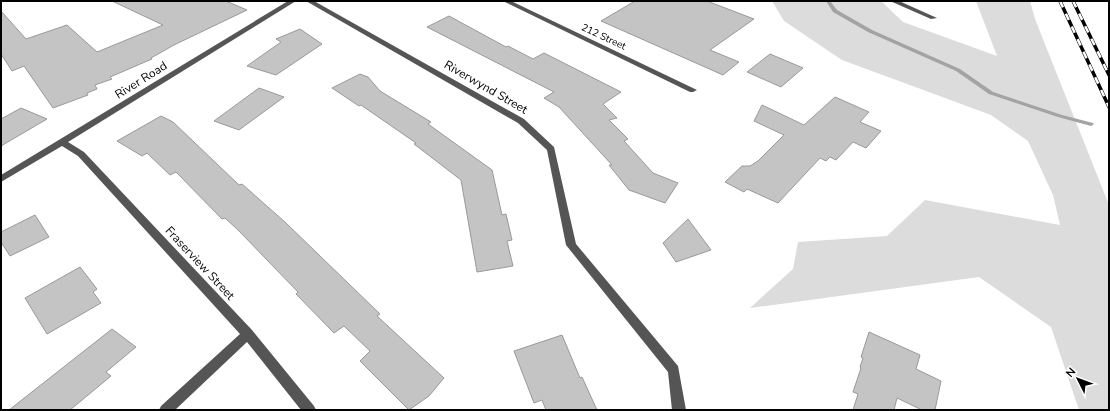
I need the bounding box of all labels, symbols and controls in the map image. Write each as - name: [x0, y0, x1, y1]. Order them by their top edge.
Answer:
- street label: 212 Street: [579, 20, 629, 54]
- street label: Riverwynd Street: [441, 57, 531, 118]
- street label: River Road: [112, 58, 170, 102]
- street label: Fraserview Street: [162, 223, 239, 304]
- north arrow: [1058, 359, 1098, 399]
- text: N: [1063, 365, 1079, 381]

